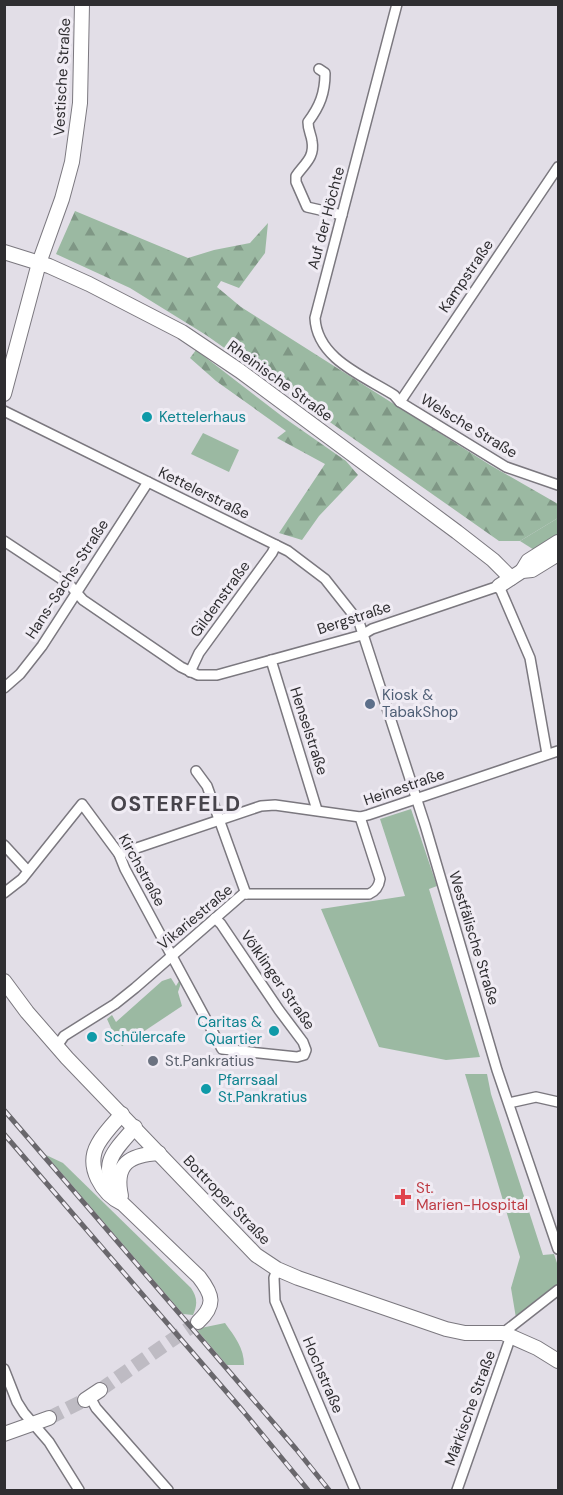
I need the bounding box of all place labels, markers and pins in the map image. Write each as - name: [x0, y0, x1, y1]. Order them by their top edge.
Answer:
- place label: Kettelerhaus: [159, 407, 246, 427]
- marker: Kettelerhaus: [140, 410, 154, 424]
- place label: Kiosk & TabakShop: [382, 685, 458, 722]
- marker: Kiosk & TabakShop: [363, 697, 377, 711]
- place label: Caritas & Quartier: [197, 1012, 262, 1049]
- marker: Caritas & Quartier: [267, 1024, 281, 1038]
- place label: Schülercafe: [104, 1027, 186, 1047]
- marker: Schülercafe: [85, 1030, 99, 1044]
- place label: St.Pankratius: [165, 1051, 254, 1071]
- marker: St.Pankratius: [146, 1054, 160, 1068]
- place label: Pfarrsaal St.Pankratius: [218, 1070, 307, 1107]
- marker: Pfarrsaal St.Pankratius: [199, 1082, 213, 1096]
- place label: St. Marien-Hospital: [416, 1178, 528, 1215]
- marker: St. Marien-Hospital: [394, 1188, 412, 1206]

